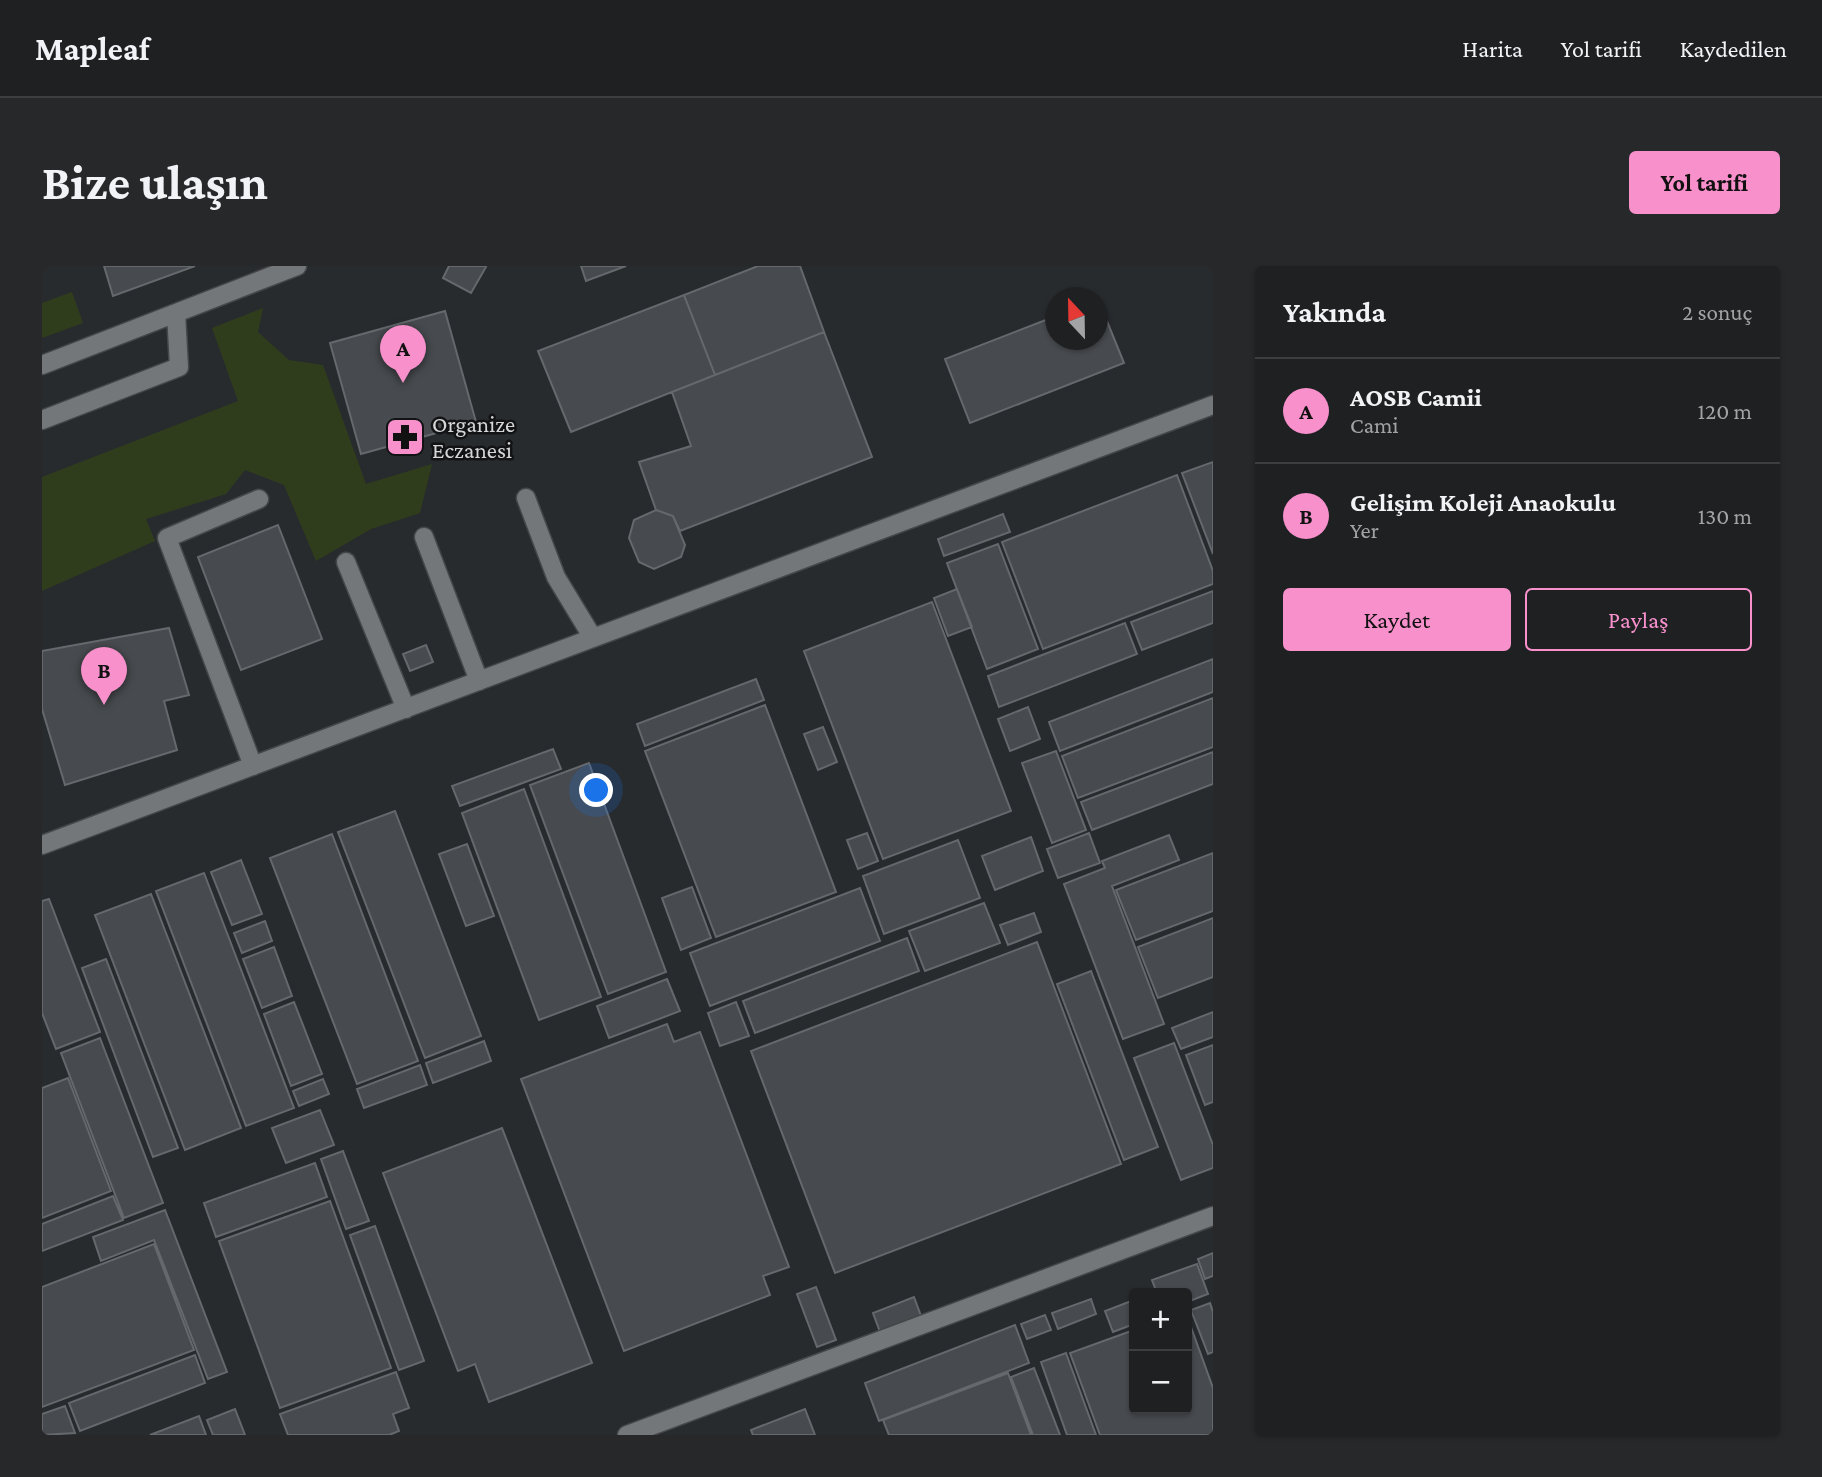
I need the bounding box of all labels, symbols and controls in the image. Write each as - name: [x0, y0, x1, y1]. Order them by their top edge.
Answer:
- text: Mapleaf: [35, 30, 150, 67]
- text: Harita: [1462, 35, 1523, 62]
- text: Yol tarifi: [1561, 35, 1642, 62]
- text: Kaydedilen: [1680, 35, 1787, 62]
- button: Yol tarifi: [1629, 151, 1780, 214]
- text: Bize ulaşın: [42, 155, 268, 210]
- north arrow: [1045, 287, 1108, 350]
- text: Yakında: [1283, 295, 1386, 328]
- text: 2 sonuç: [1682, 299, 1752, 325]
- pin: A: [380, 325, 426, 383]
- text: AOSB Camii: [1350, 383, 1482, 412]
- text: A: [1299, 398, 1313, 424]
- text: 120 m: [1698, 398, 1752, 424]
- place label: Organize Eczanesi: [432, 411, 515, 463]
- text: Cami: [1350, 412, 1399, 438]
- pharmacy icon: Organize Eczanesi: [384, 416, 426, 458]
- text: Gelişim Koleji Anaokulu: [1350, 488, 1616, 517]
- text: B: [1299, 503, 1313, 529]
- text: 130 m: [1698, 503, 1752, 529]
- text: Yer: [1350, 517, 1379, 543]
- button: Kaydet: [1283, 588, 1511, 651]
- button: Paylaş: [1525, 588, 1752, 651]
- pin: B: [81, 647, 127, 705]
- your location: [579, 773, 613, 807]
- map controls: [1129, 1288, 1192, 1414]
- button: +: [1129, 1288, 1192, 1351]
- button: −: [1129, 1351, 1192, 1414]

